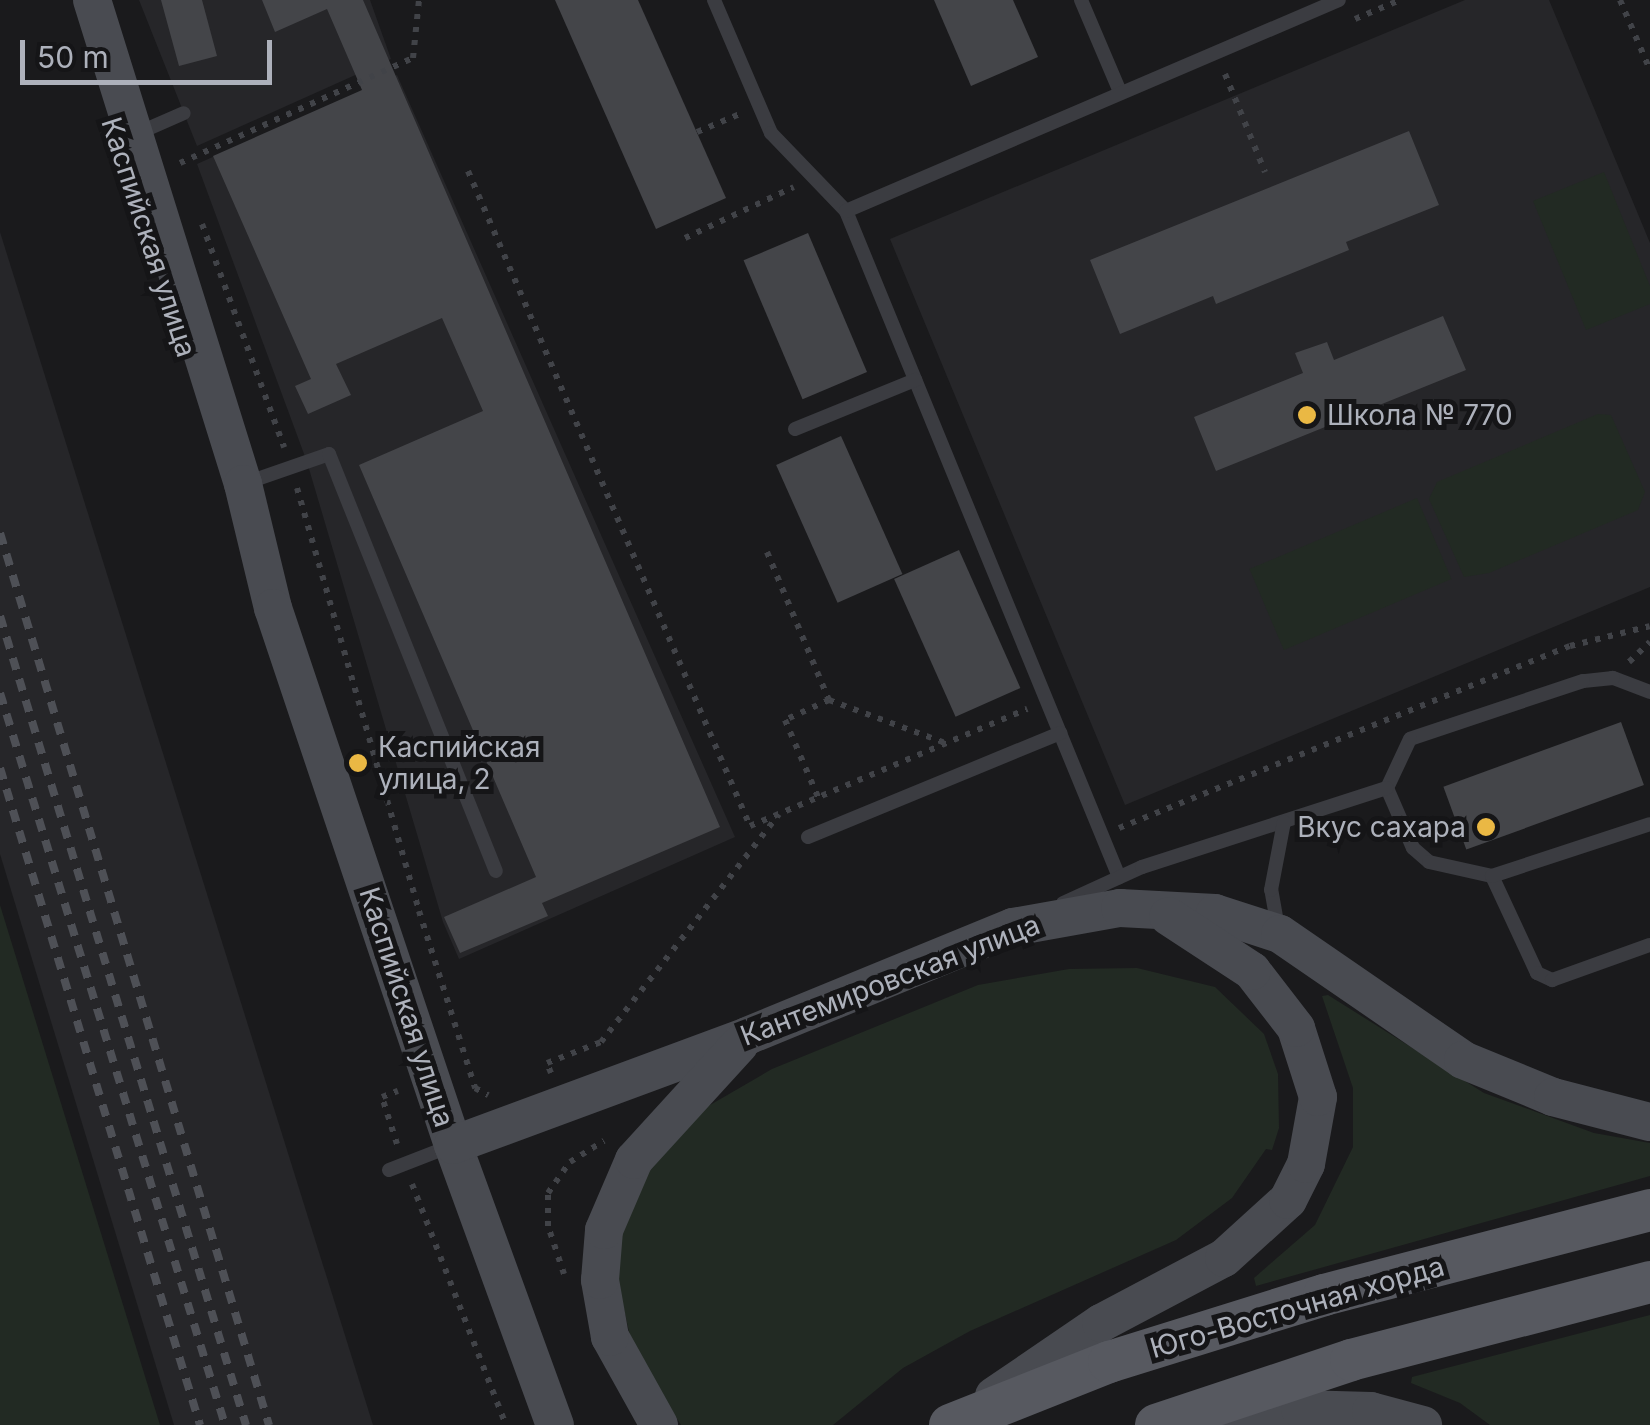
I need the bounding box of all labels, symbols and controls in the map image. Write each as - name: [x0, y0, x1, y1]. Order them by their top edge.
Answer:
- scale bar: [25, 20, 278, 82]
- text: 50 m: [37, 39, 109, 75]
- street label: Каспийская улица: [94, 113, 204, 361]
- place label: Школа № 770: [1327, 398, 1513, 432]
- marker: Школа № 770: [1296, 404, 1318, 426]
- place label: Каспийская улица, 2: [378, 730, 541, 796]
- marker: Каспийская улица, 2: [347, 752, 369, 774]
- place label: Вкус сахара: [1297, 810, 1466, 844]
- marker: Вкус сахара: [1475, 816, 1497, 838]
- street label: Каспийская улица: [352, 883, 462, 1131]
- street label: Кантемировская улица: [736, 907, 1044, 1053]
- street label: Юго-Восточная хорда: [1146, 1249, 1448, 1365]

